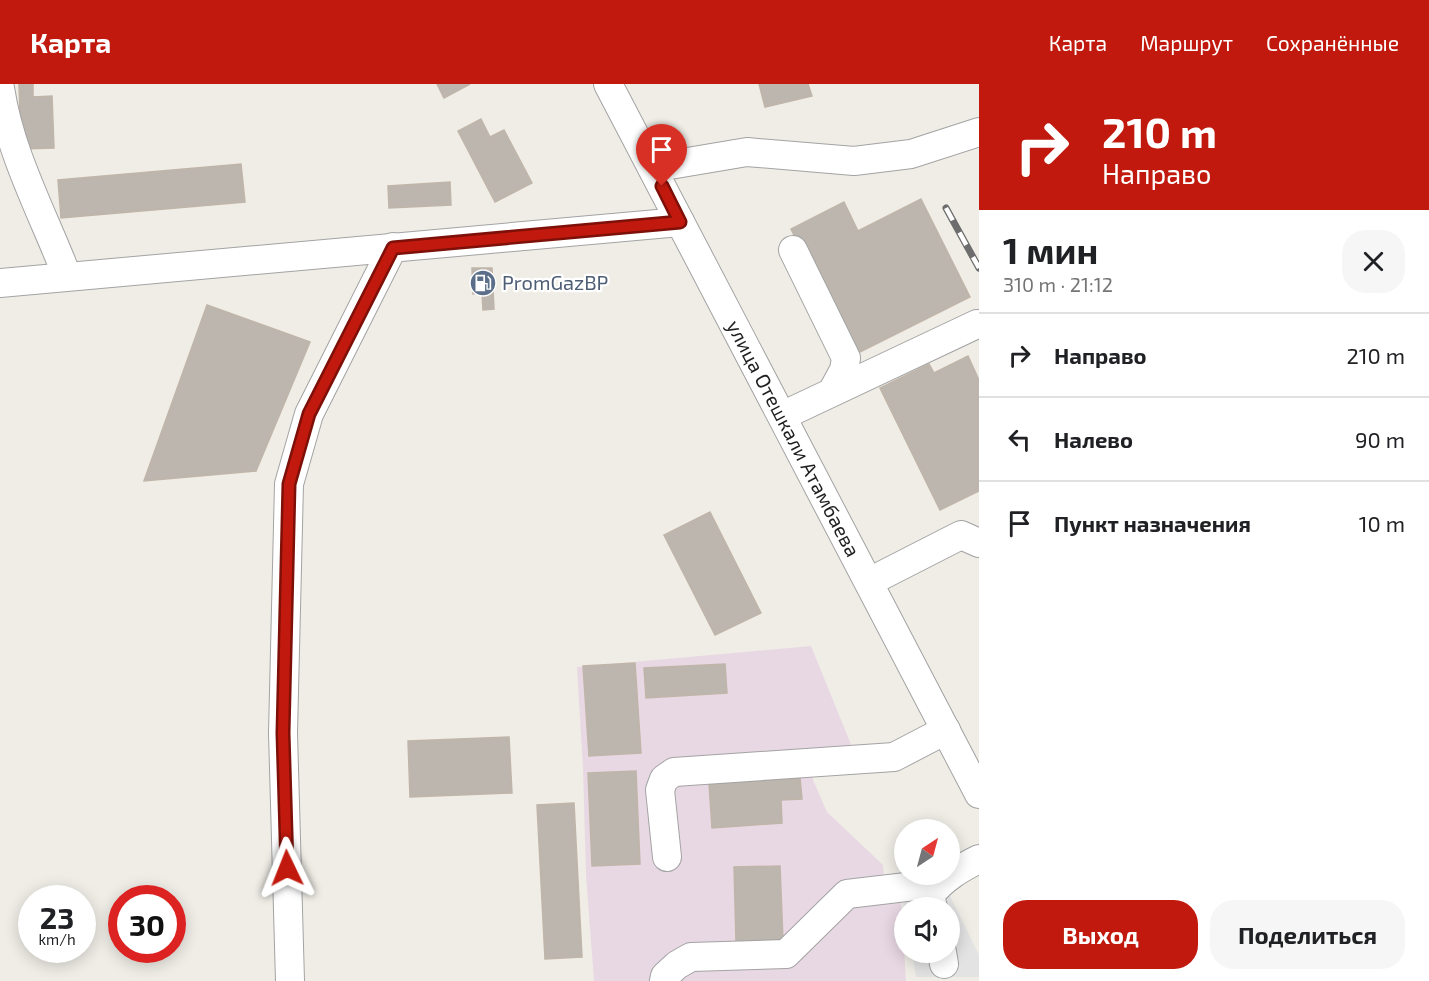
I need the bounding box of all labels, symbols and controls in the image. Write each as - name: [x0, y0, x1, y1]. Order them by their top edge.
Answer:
- text: Карта: [30, 25, 111, 59]
- text: Карта: [1049, 30, 1107, 55]
- text: Маршрут: [1140, 30, 1233, 55]
- text: Сохранённые: [1266, 30, 1399, 55]
- text: 210 m: [1102, 106, 1217, 156]
- icon: right: [1003, 108, 1081, 186]
- pin: [636, 124, 687, 186]
- icon: arrive: [645, 133, 678, 166]
- text: Направо: [1102, 157, 1211, 189]
- text: 1 мин: [1003, 228, 1098, 271]
- button: close: [1342, 230, 1405, 293]
- fuel station icon: PromGazBP: [468, 268, 498, 298]
- place label: PromGazBP: [502, 270, 608, 294]
- text: 310 m · 21:12: [1003, 272, 1113, 296]
- street label: улица Отешкали Атамбаева: [722, 316, 866, 560]
- icon: right: [1003, 339, 1036, 372]
- text: Направо: [1054, 342, 1147, 368]
- text: 210 m: [1346, 342, 1405, 368]
- icon: left: [1003, 423, 1036, 456]
- text: Налево: [1054, 426, 1133, 452]
- text: 90 m: [1355, 426, 1405, 452]
- icon: arrive: [1003, 507, 1036, 540]
- text: Пункт назначения: [1054, 510, 1251, 536]
- text: 10 m: [1359, 510, 1405, 536]
- north arrow: [894, 819, 960, 885]
- map controls: [894, 819, 960, 963]
- position arrow: [255, 836, 319, 900]
- speed limit sign: 30: [108, 885, 186, 963]
- button: sound: [894, 897, 960, 963]
- text: 23: [40, 899, 74, 935]
- button: Выход: [1003, 900, 1198, 969]
- button: Поделиться: [1210, 900, 1405, 969]
- text: km/h: [38, 930, 76, 948]

